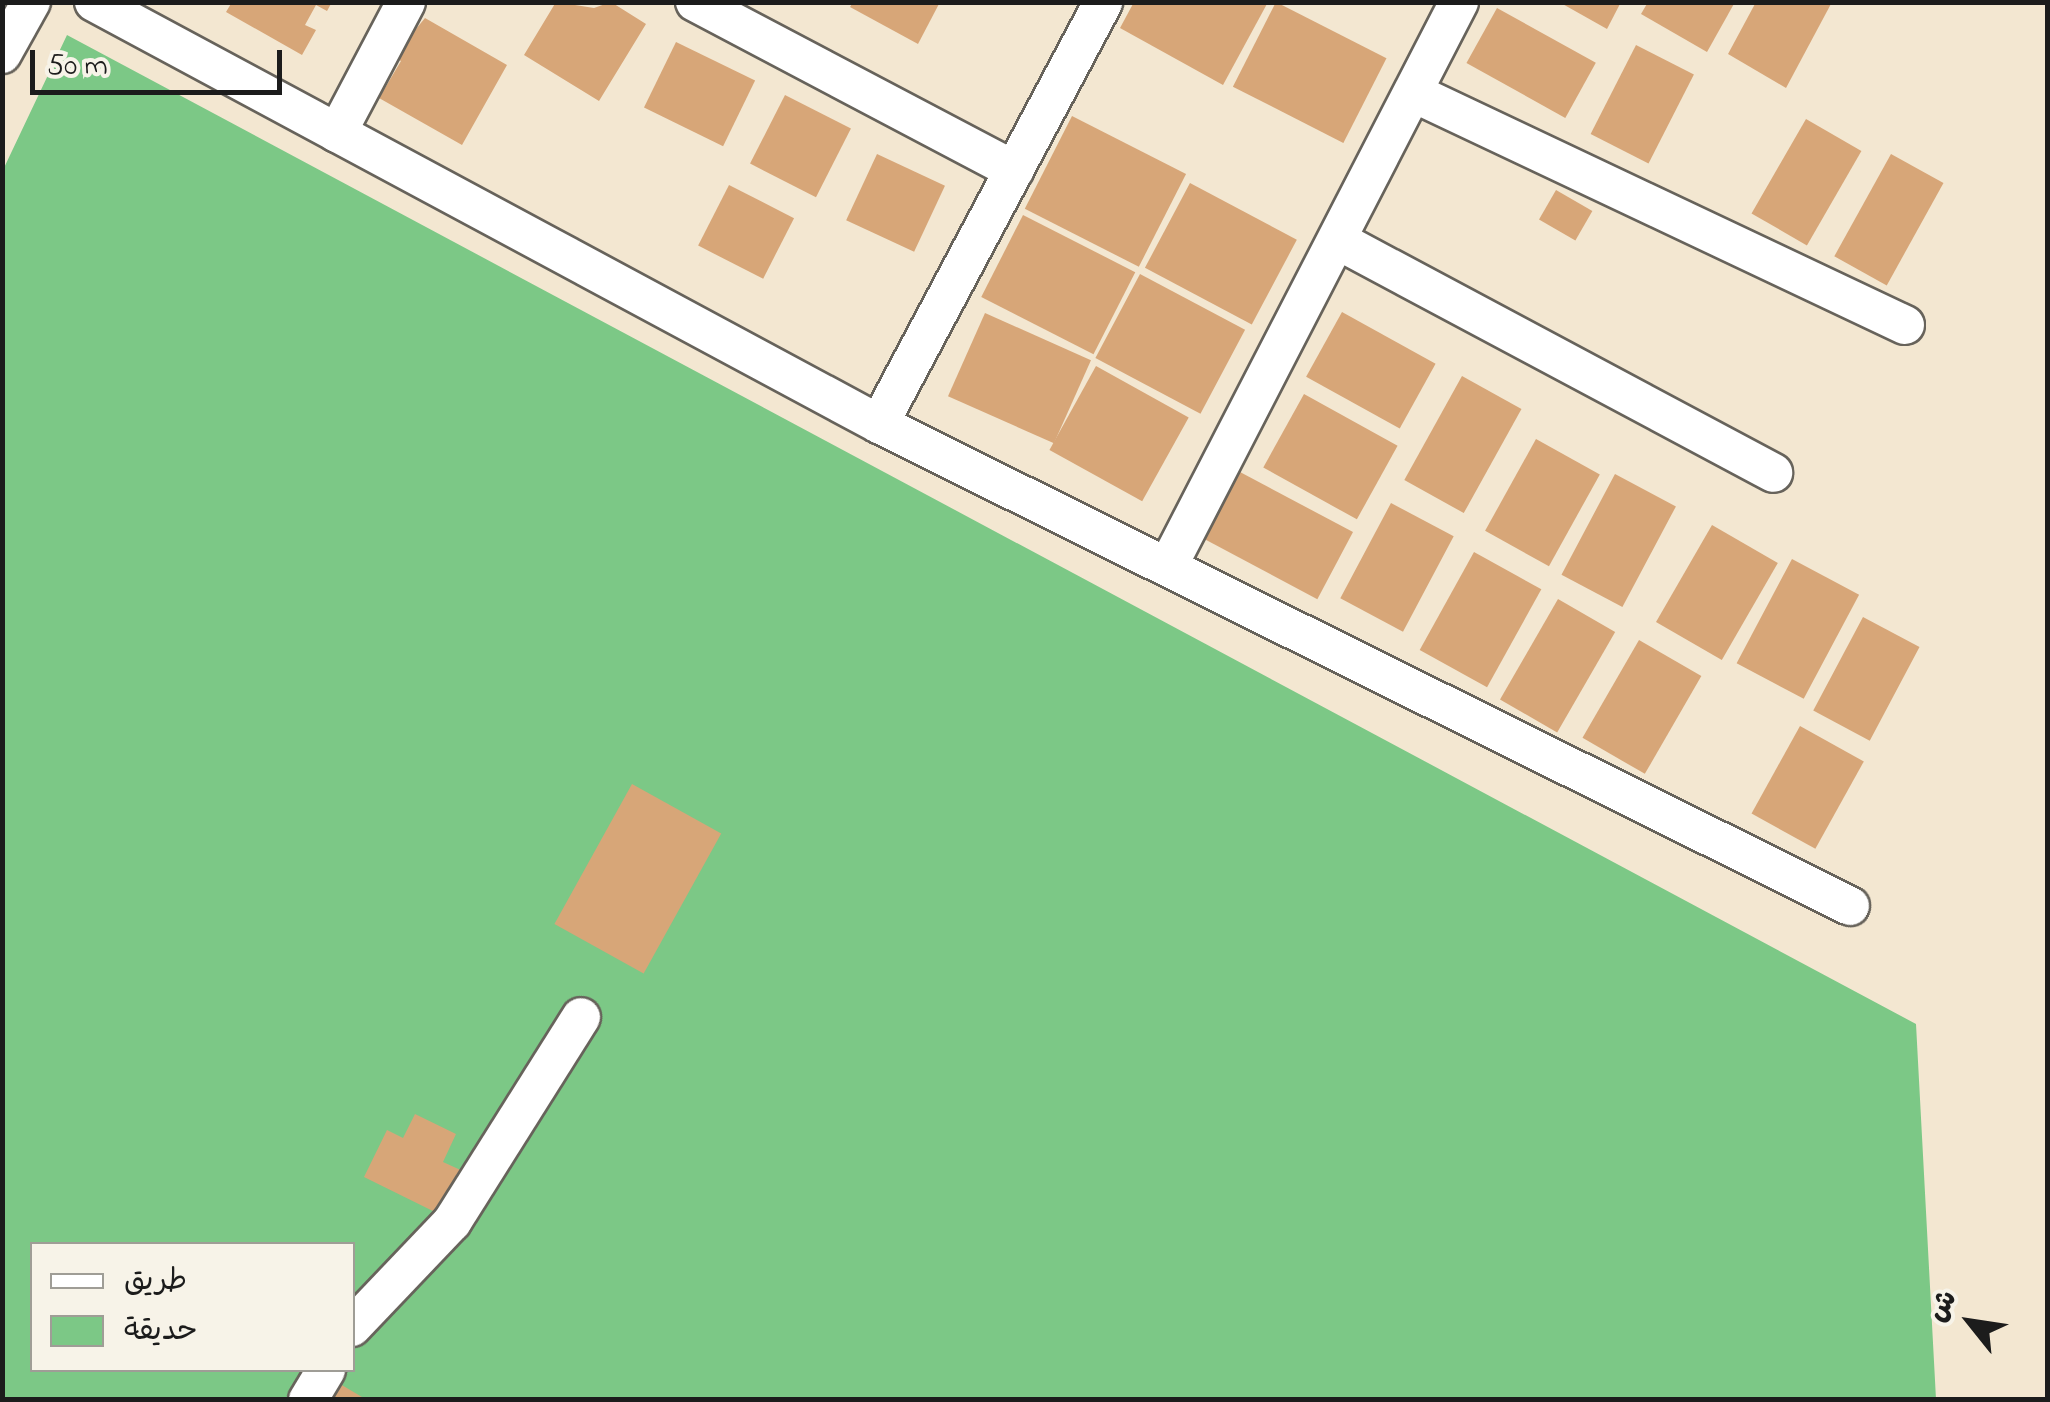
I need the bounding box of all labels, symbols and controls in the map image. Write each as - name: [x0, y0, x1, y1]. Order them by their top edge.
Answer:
- scale bar: [35, 30, 288, 92]
- text: 50 m: [47, 45, 108, 89]
- legend: [30, 1242, 355, 1372]
- text: طريق: [124, 1260, 187, 1304]
- north arrow: [1920, 1272, 2020, 1372]
- text: ش: [1918, 1283, 1969, 1330]
- text: حديقة: [124, 1310, 198, 1354]

